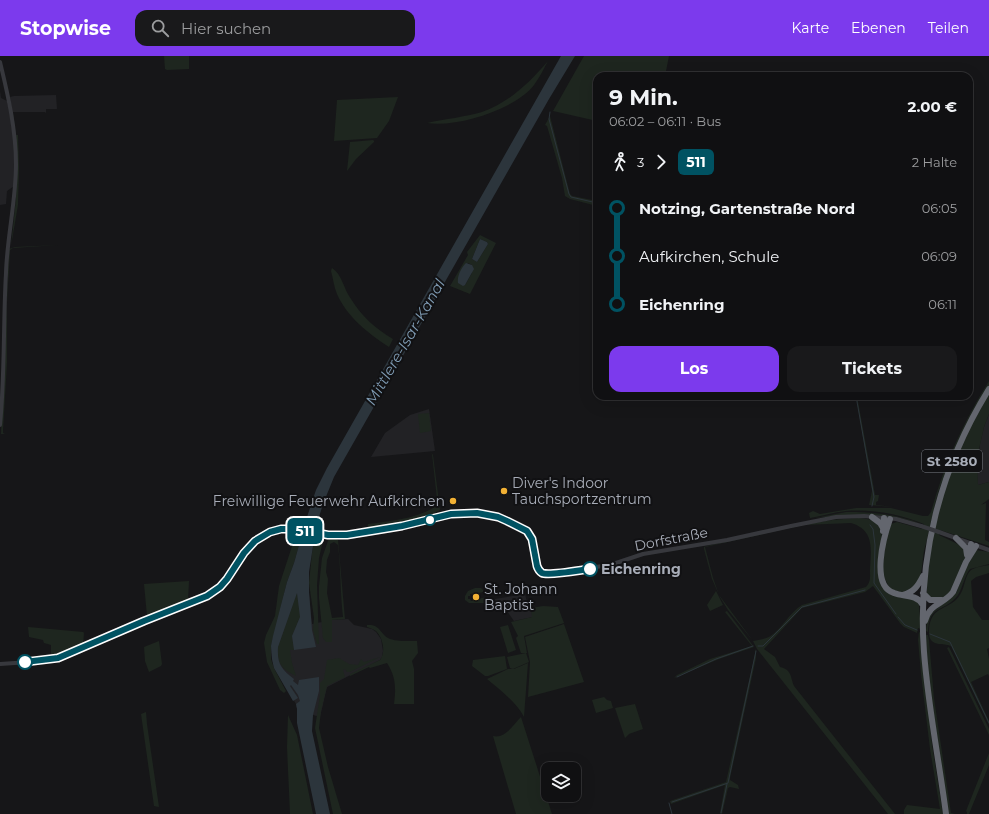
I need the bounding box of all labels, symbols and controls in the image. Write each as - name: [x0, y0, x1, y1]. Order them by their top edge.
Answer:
- search box: [135, 10, 415, 46]
- text: Stopwise: [20, 17, 111, 40]
- icon: search: [149, 17, 171, 39]
- text: Hier suchen: [181, 19, 271, 38]
- text: Karte: [791, 19, 829, 37]
- text: Ebenen: [851, 19, 906, 37]
- text: Teilen: [928, 19, 969, 37]
- text: 9 Min.: [609, 84, 678, 111]
- text: 2.00 €: [907, 97, 957, 116]
- text: 06:02 – 06:11 · Bus: [609, 113, 721, 129]
- icon: walk: [609, 151, 631, 173]
- icon: forward: [650, 151, 672, 173]
- text: 511: [686, 153, 706, 171]
- text: 3: [637, 154, 644, 170]
- text: 2 Halte: [912, 154, 957, 170]
- text: Notzing, Gartenstraße Nord: [639, 199, 855, 218]
- text: 06:05: [922, 200, 957, 216]
- text: Aufkirchen, Schule: [639, 247, 779, 266]
- text: 06:09: [921, 248, 957, 264]
- water label: Mittlere-Isar-Kanal: [361, 275, 449, 409]
- text: Eichenring: [639, 295, 725, 314]
- text: 06:11: [928, 296, 957, 312]
- button: Los: [609, 346, 779, 392]
- button: Tickets: [787, 346, 957, 392]
- road number: St 2580: [922, 450, 982, 472]
- place label: Diver's Indoor Tauchsportzentrum: [512, 474, 652, 508]
- marker: Diver's Indoor Tauchsportzentrum: [499, 486, 509, 496]
- place label: Freiwillige Feuerwehr Aufkirchen: [213, 492, 445, 510]
- marker: Freiwillige Feuerwehr Aufkirchen: [448, 496, 458, 506]
- unlabelled marker: [424, 514, 436, 526]
- line badge: 511: [282, 518, 328, 544]
- text: 511: [295, 522, 315, 540]
- street label: Dorfstraße: [633, 523, 709, 555]
- place label: Eichenring: [601, 560, 681, 578]
- marker: Eichenring: [582, 561, 598, 577]
- place label: St. Johann Baptist: [484, 580, 558, 614]
- marker: St. Johann Baptist: [471, 592, 481, 602]
- unlabelled marker: [17, 654, 33, 670]
- map controls: [541, 762, 581, 802]
- button: layers: [541, 762, 581, 802]

